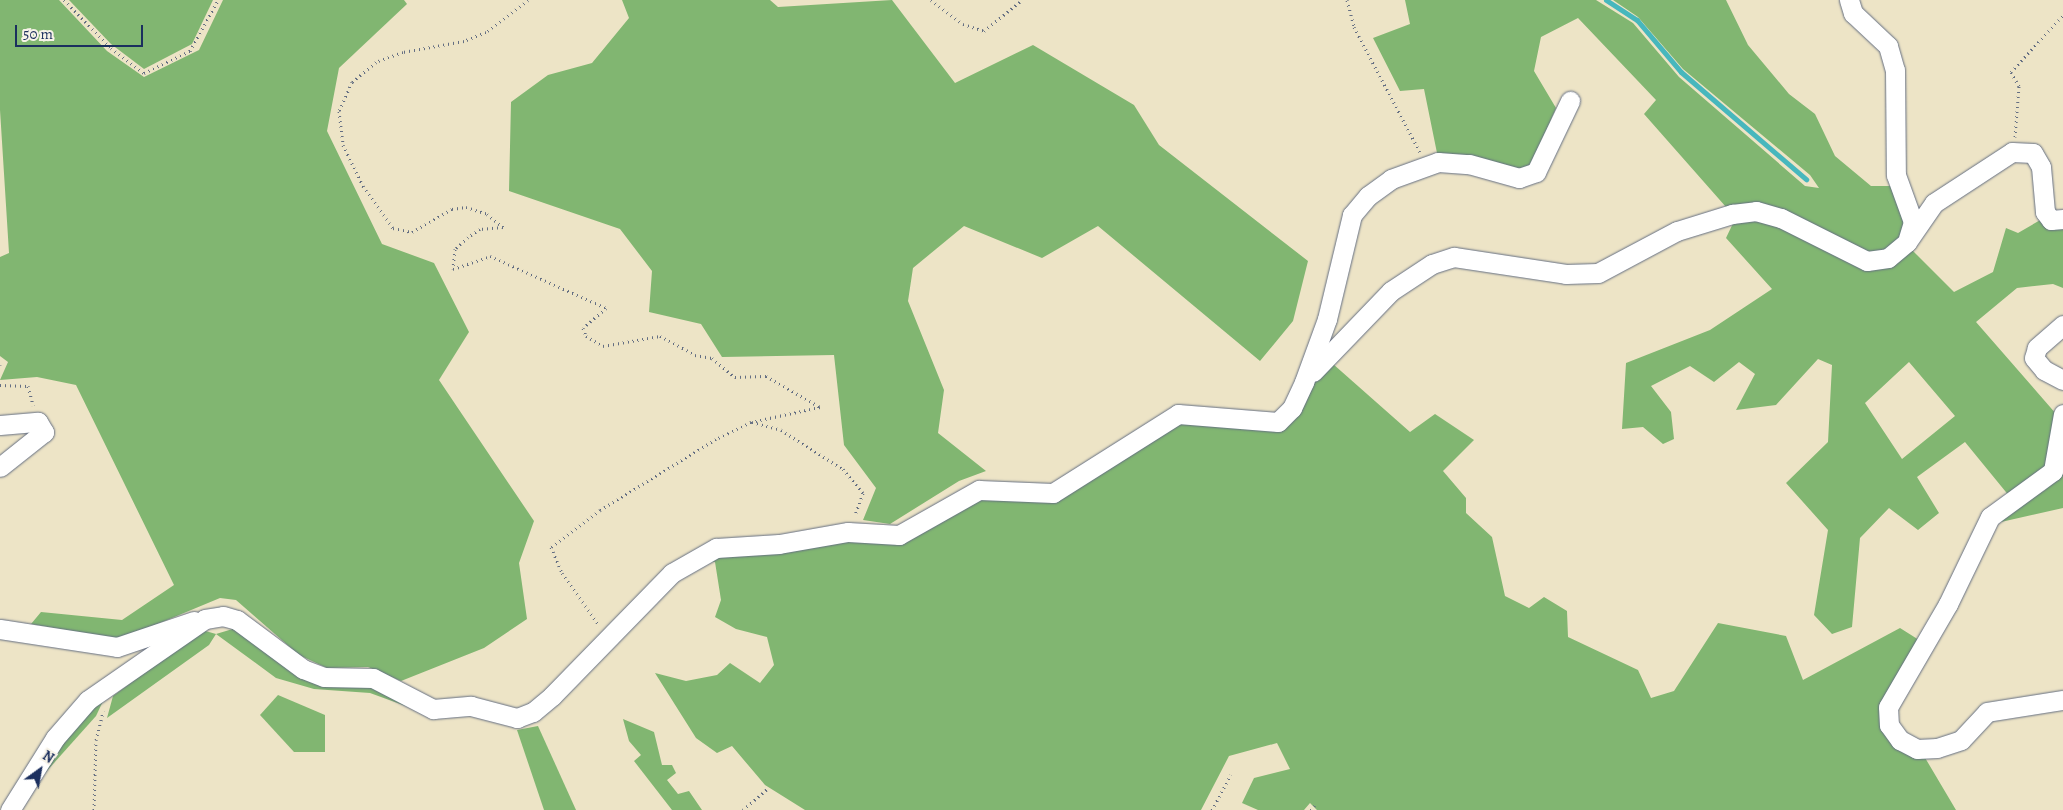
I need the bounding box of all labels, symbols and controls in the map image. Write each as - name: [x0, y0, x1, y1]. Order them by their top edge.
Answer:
- scale bar: [18, 15, 145, 47]
- text: 50 m: [23, 24, 53, 44]
- north arrow: [15, 745, 65, 795]
- text: N: [39, 746, 58, 768]

